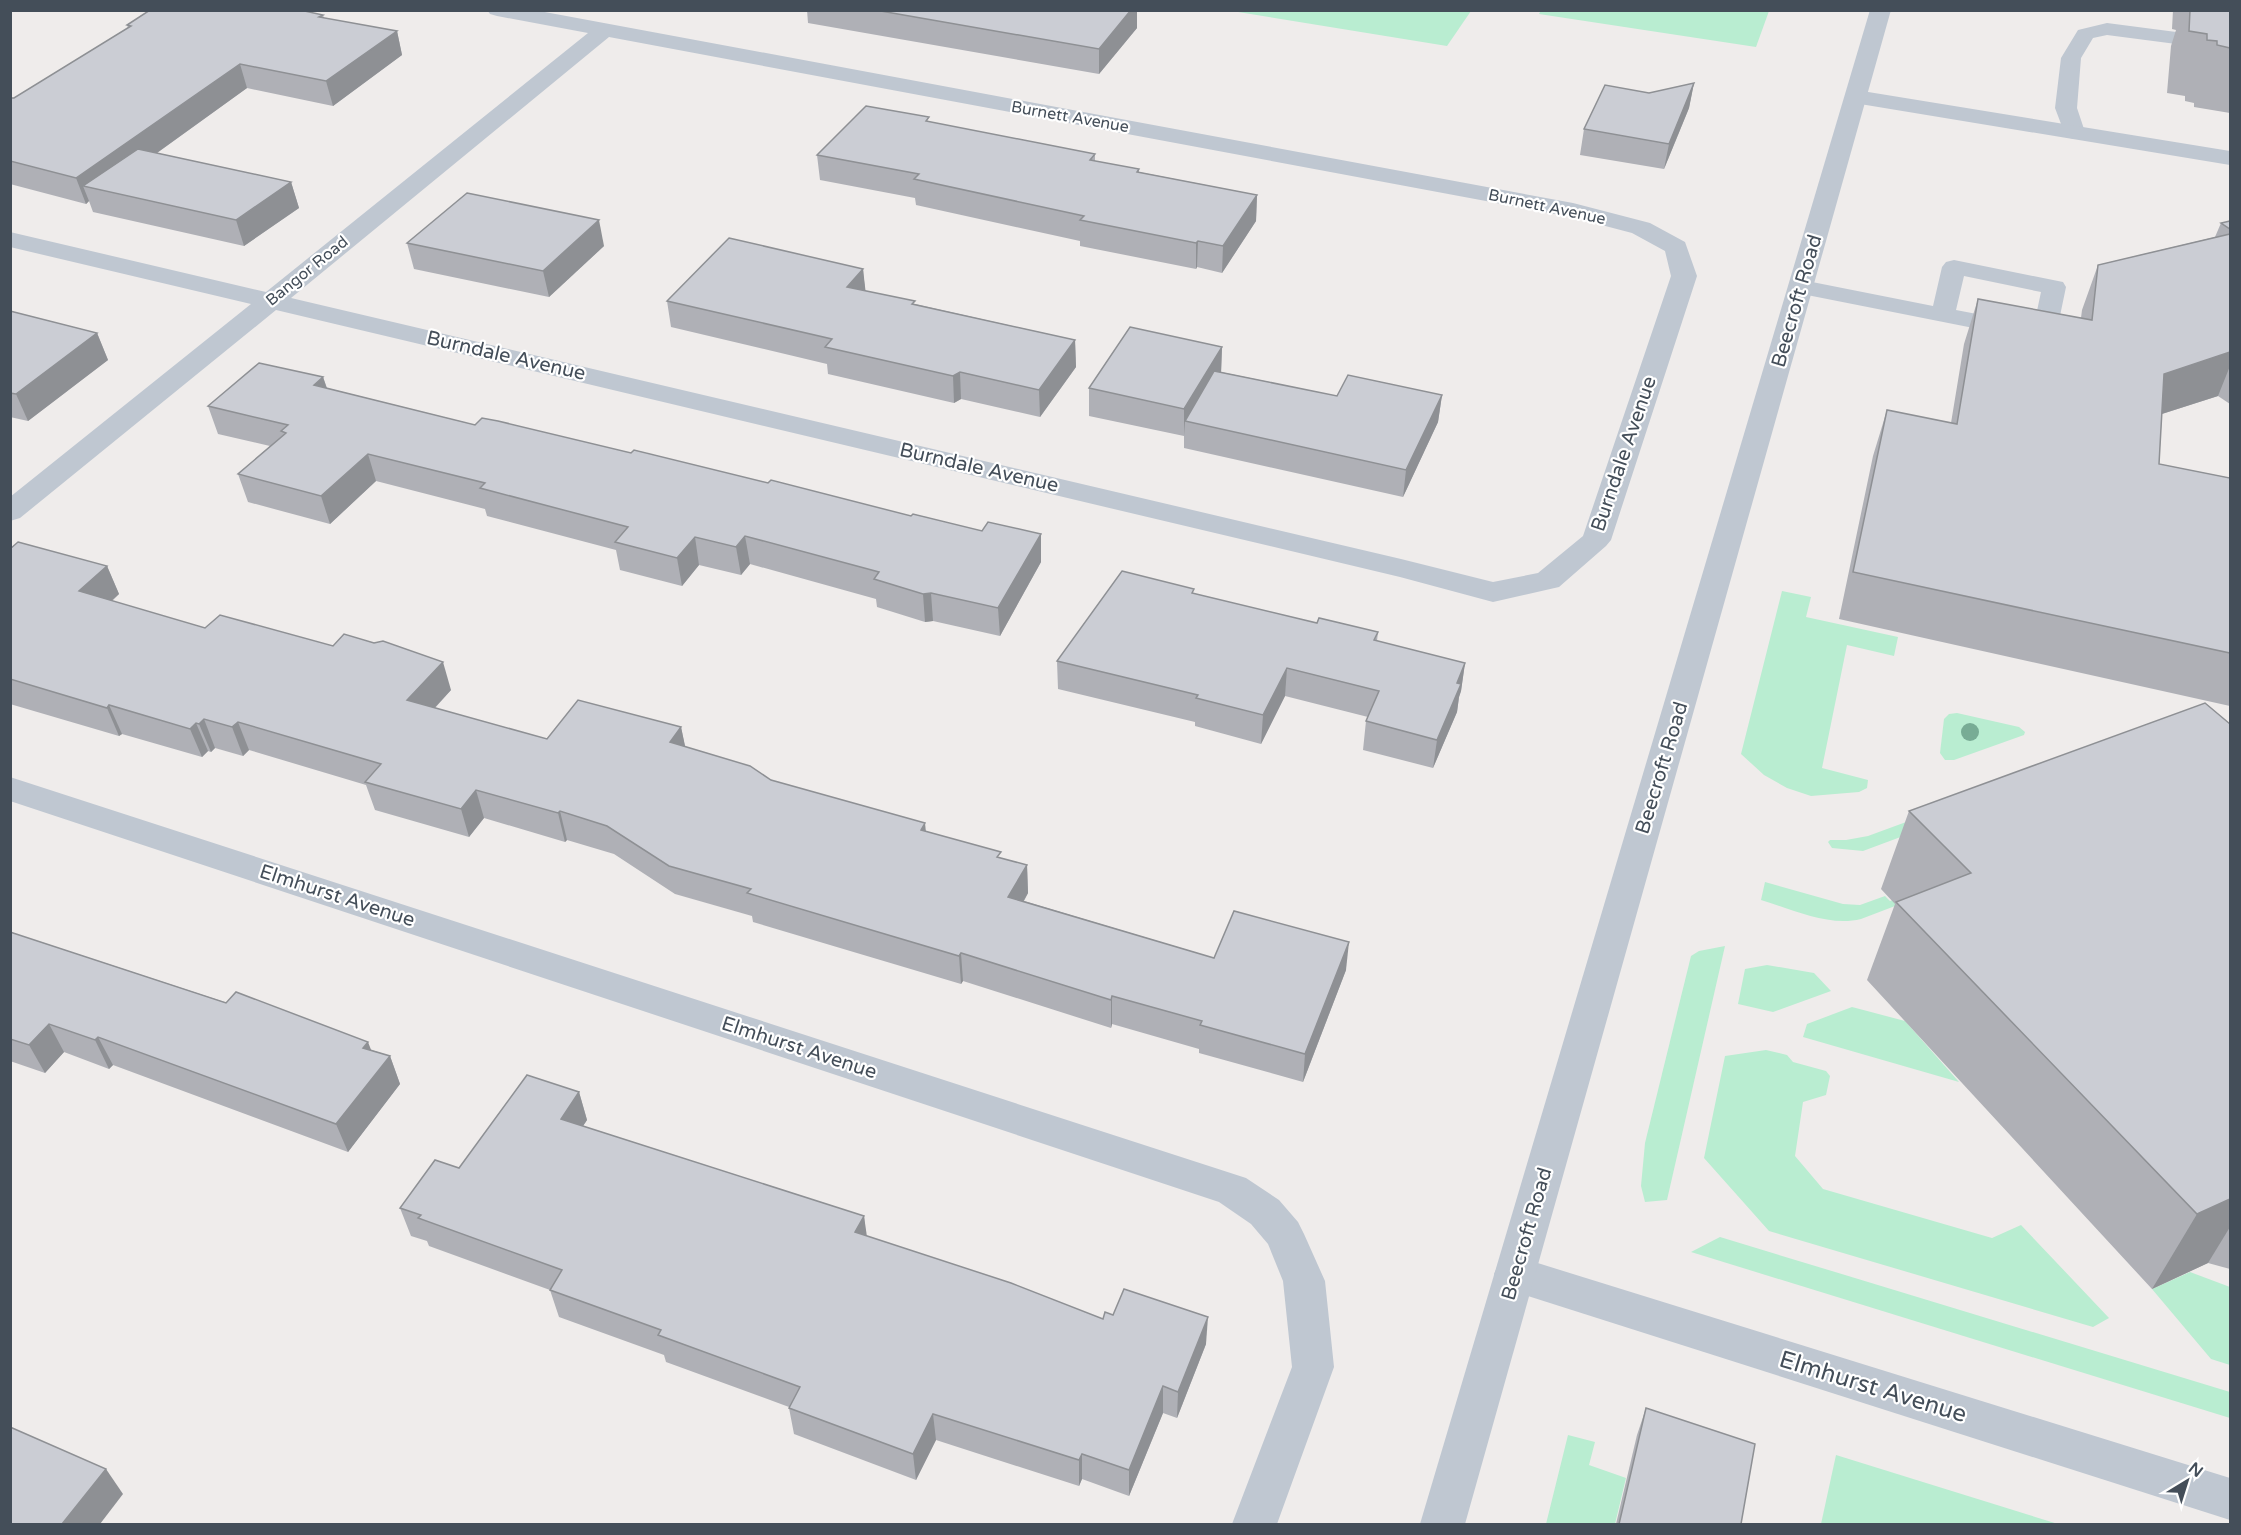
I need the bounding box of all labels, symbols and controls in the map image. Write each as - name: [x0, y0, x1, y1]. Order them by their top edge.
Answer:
- street label: Burnett Avenue: [1010, 97, 1130, 137]
- street label: Burnett Avenue: [1487, 185, 1607, 229]
- street label: Bangor Road: [262, 232, 352, 310]
- street label: Beecroft Road: [1767, 232, 1827, 370]
- street label: Burndale Avenue: [424, 326, 588, 386]
- street label: Burndale Avenue: [1586, 373, 1662, 535]
- street label: Burndale Avenue: [897, 438, 1061, 498]
- street label: Beecroft Road: [1630, 699, 1694, 837]
- street label: Elmhurst Avenue: [256, 860, 418, 932]
- street label: Elmhurst Avenue: [718, 1012, 880, 1084]
- street label: Beecroft Road: [1497, 1165, 1557, 1303]
- street label: Elmhurst Avenue: [1776, 1345, 1970, 1429]
- north arrow: [2157, 1451, 2217, 1511]
- text: N: [2184, 1458, 2207, 1482]

